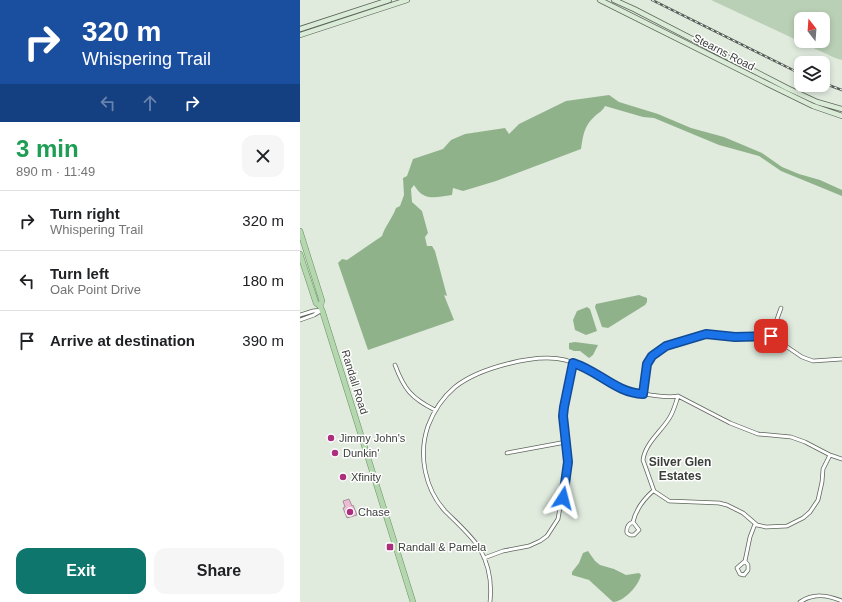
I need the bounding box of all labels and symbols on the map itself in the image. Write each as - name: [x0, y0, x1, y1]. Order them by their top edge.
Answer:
- north arrow: [794, 12, 830, 48]
- street label: Stearns Road: [691, 31, 757, 73]
- pin: [754, 319, 788, 353]
- street label: Randall Road: [340, 348, 370, 416]
- place label: Jimmy John's: [339, 432, 406, 444]
- marker: Jimmy John's: [326, 433, 336, 443]
- place label: Dunkin': [343, 447, 379, 459]
- marker: Dunkin': [330, 448, 340, 458]
- district label: Silver Glen Estates: [649, 455, 711, 483]
- place label: Xfinity: [351, 471, 381, 483]
- marker: Xfinity: [338, 472, 348, 482]
- position arrow: [542, 477, 584, 519]
- place label: Chase: [358, 506, 390, 518]
- marker: Chase: [345, 507, 355, 517]
- place label: Randall & Pamela: [398, 541, 487, 553]
- marker: Randall & Pamela: [385, 542, 395, 552]

